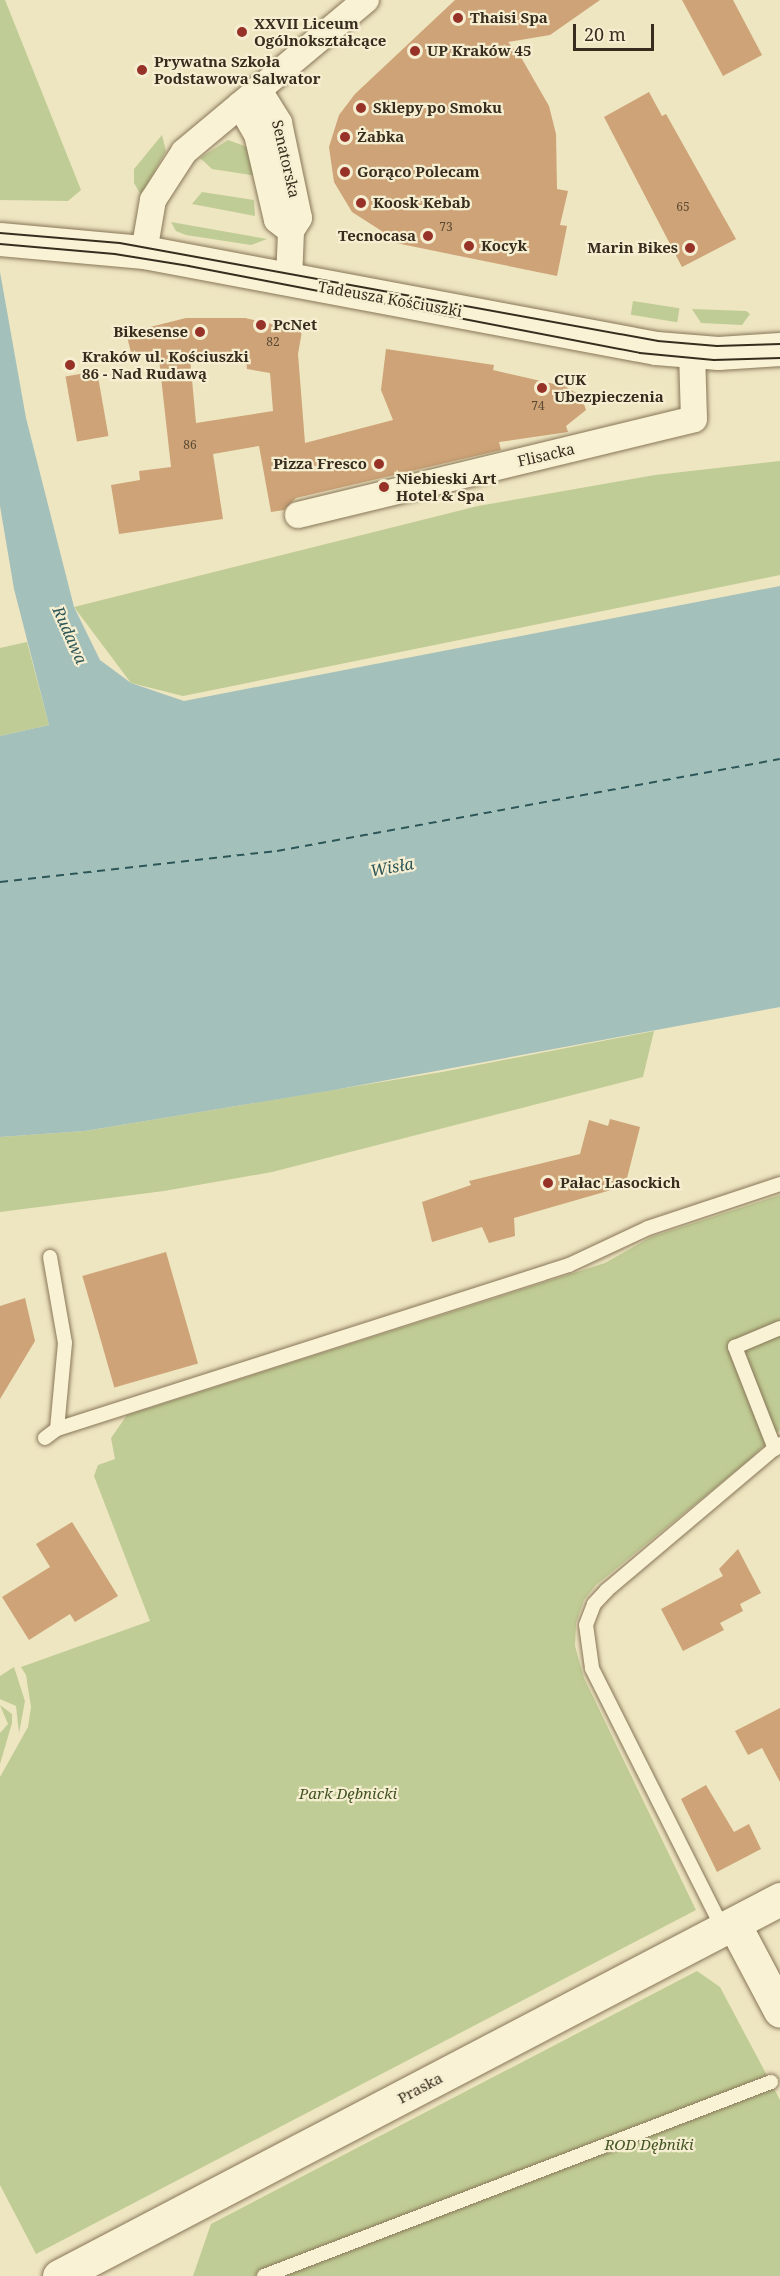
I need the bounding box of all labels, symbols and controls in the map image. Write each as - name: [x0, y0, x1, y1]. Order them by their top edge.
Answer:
- place label: Thaisi Spa: [470, 9, 548, 27]
- marker: Thaisi Spa: [451, 11, 465, 25]
- scale bar: [576, 12, 657, 50]
- place label: XXVII Liceum Ogólnokształcące: [254, 14, 386, 49]
- text: 20 m: [584, 22, 626, 46]
- marker: XXVII Liceum Ogólnokształcące: [235, 25, 249, 39]
- place label: UP Kraków 45: [427, 42, 531, 60]
- marker: UP Kraków 45: [408, 44, 422, 58]
- place label: Prywatna Szkoła Podstawowa Salwator: [154, 52, 321, 87]
- marker: Prywatna Szkoła Podstawowa Salwator: [135, 63, 149, 77]
- place label: Sklepy po Smoku: [373, 99, 502, 117]
- marker: Sklepy po Smoku: [354, 101, 368, 115]
- street label: Senatorska: [268, 118, 304, 200]
- place label: Żabka: [357, 128, 404, 146]
- marker: Żabka: [338, 130, 352, 144]
- place label: Gorąco Polecam: [357, 163, 480, 181]
- marker: Gorąco Polecam: [338, 165, 352, 179]
- place label: Koosk Kebab: [373, 194, 471, 212]
- marker: Koosk Kebab: [354, 196, 368, 210]
- house number: 65: [676, 200, 690, 214]
- house number: 73: [439, 220, 453, 234]
- place label: Tecnocasa: [338, 227, 416, 245]
- marker: Tecnocasa: [421, 229, 435, 243]
- place label: Kocyk: [481, 237, 527, 255]
- marker: Kocyk: [462, 239, 476, 253]
- place label: Marin Bikes: [587, 239, 678, 257]
- marker: Marin Bikes: [683, 241, 697, 255]
- street label: Tadeusza Kościuszki: [317, 277, 463, 321]
- place label: PcNet: [273, 316, 317, 334]
- marker: PcNet: [254, 318, 268, 332]
- place label: Bikesense: [113, 323, 188, 341]
- marker: Bikesense: [193, 325, 207, 339]
- house number: 82: [266, 335, 280, 349]
- place label: Kraków ul. Kościuszki 86 - Nad Rudawą: [82, 347, 249, 382]
- marker: Kraków ul. Kościuszki 86 - Nad Rudawą: [63, 358, 77, 372]
- place label: CUK Ubezpieczenia: [554, 370, 664, 405]
- marker: CUK Ubezpieczenia: [535, 381, 549, 395]
- house number: 74: [531, 399, 545, 413]
- house number: 86: [183, 438, 197, 452]
- street label: Flisacka: [516, 440, 576, 470]
- place label: Pizza Fresco: [273, 455, 367, 473]
- marker: Pizza Fresco: [372, 457, 386, 471]
- place label: Niebieski Art Hotel & Spa: [396, 469, 496, 504]
- marker: Niebieski Art Hotel & Spa: [377, 480, 391, 494]
- water label: Rudawa: [49, 603, 91, 667]
- water label: Wisła: [369, 854, 415, 880]
- place label: Pałac Lasockich: [560, 1174, 681, 1192]
- marker: Pałac Lasockich: [541, 1176, 555, 1190]
- park label: Park Dębnicki: [299, 1785, 397, 1803]
- street label: Praska: [394, 2069, 446, 2107]
- park label: ROD Dębniki: [605, 2136, 693, 2154]

